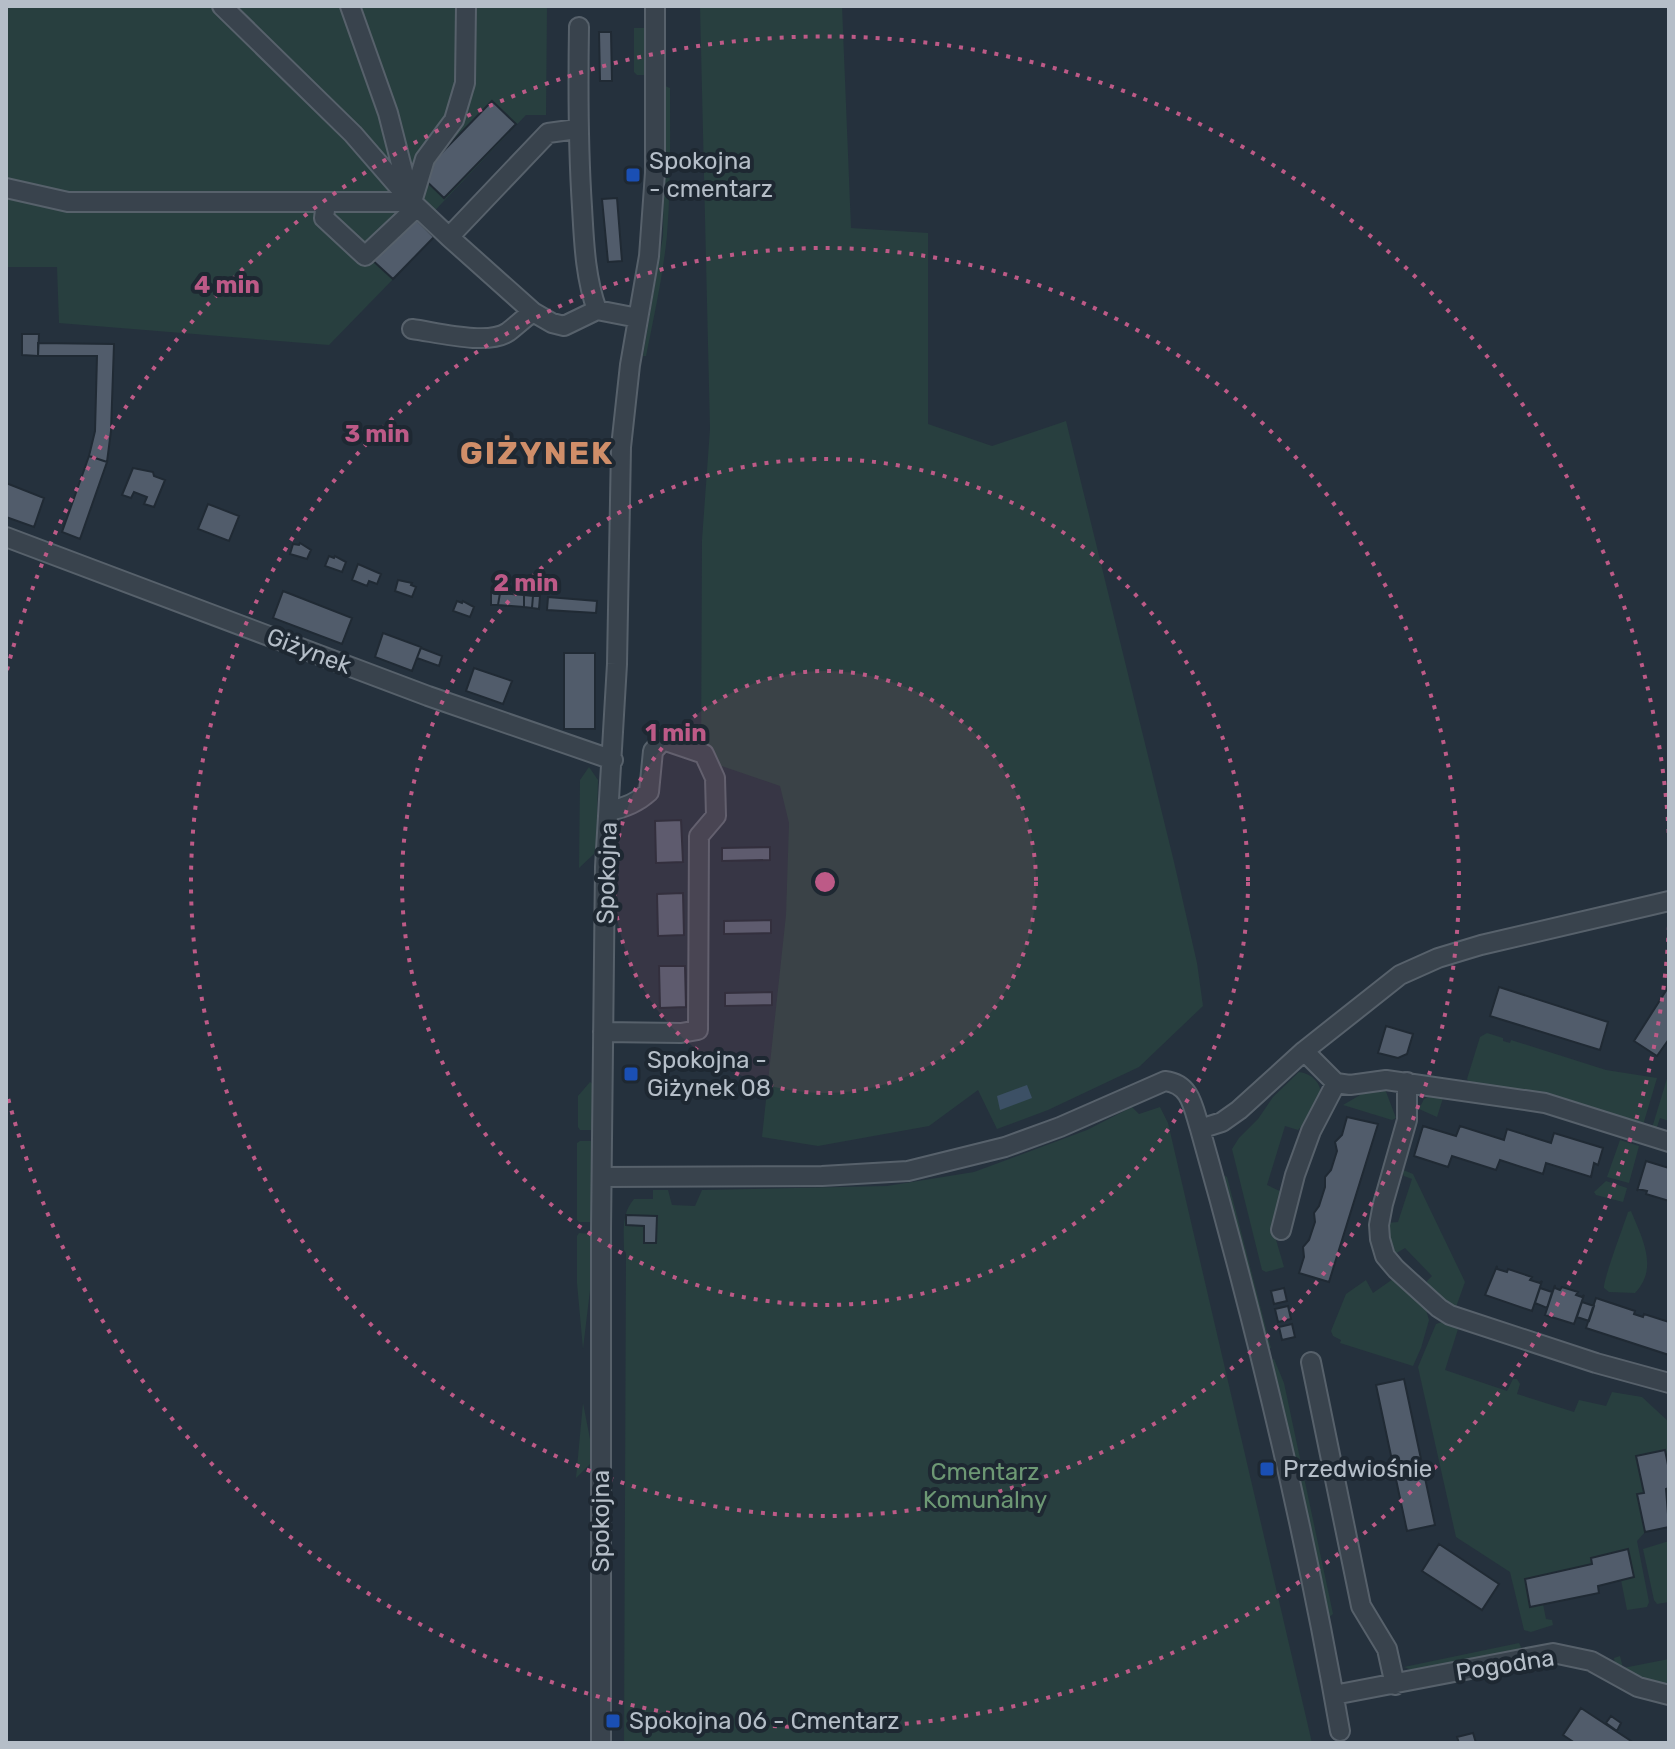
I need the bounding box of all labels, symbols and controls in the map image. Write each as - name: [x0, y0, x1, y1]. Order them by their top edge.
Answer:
- place label: Spokojna - cmentarz: [649, 147, 773, 203]
- marker: Spokojna - cmentarz: [624, 166, 642, 184]
- text: 4 min: [194, 271, 260, 299]
- text: 3 min: [344, 420, 410, 448]
- district label: GIŻYNEK: [460, 434, 614, 472]
- text: 2 min: [494, 569, 559, 597]
- street label: Giżynek: [263, 622, 356, 680]
- text: 1 min: [645, 719, 707, 747]
- street label: Spokojna: [591, 821, 623, 925]
- centre of rings: [811, 868, 839, 896]
- place label: Spokojna - Giżynek 08: [647, 1046, 771, 1102]
- marker: Spokojna - Giżynek 08: [622, 1065, 640, 1083]
- place label: Przedwiośnie: [1283, 1455, 1432, 1483]
- park label: Cmentarz Komunalny: [923, 1458, 1047, 1514]
- marker: Przedwiośnie: [1258, 1460, 1276, 1478]
- street label: Spokojna: [587, 1470, 615, 1572]
- street label: Pogodna: [1454, 1643, 1556, 1687]
- place label: Spokojna 06 - Cmentarz: [629, 1707, 900, 1735]
- marker: Spokojna 06 - Cmentarz: [604, 1712, 622, 1730]

